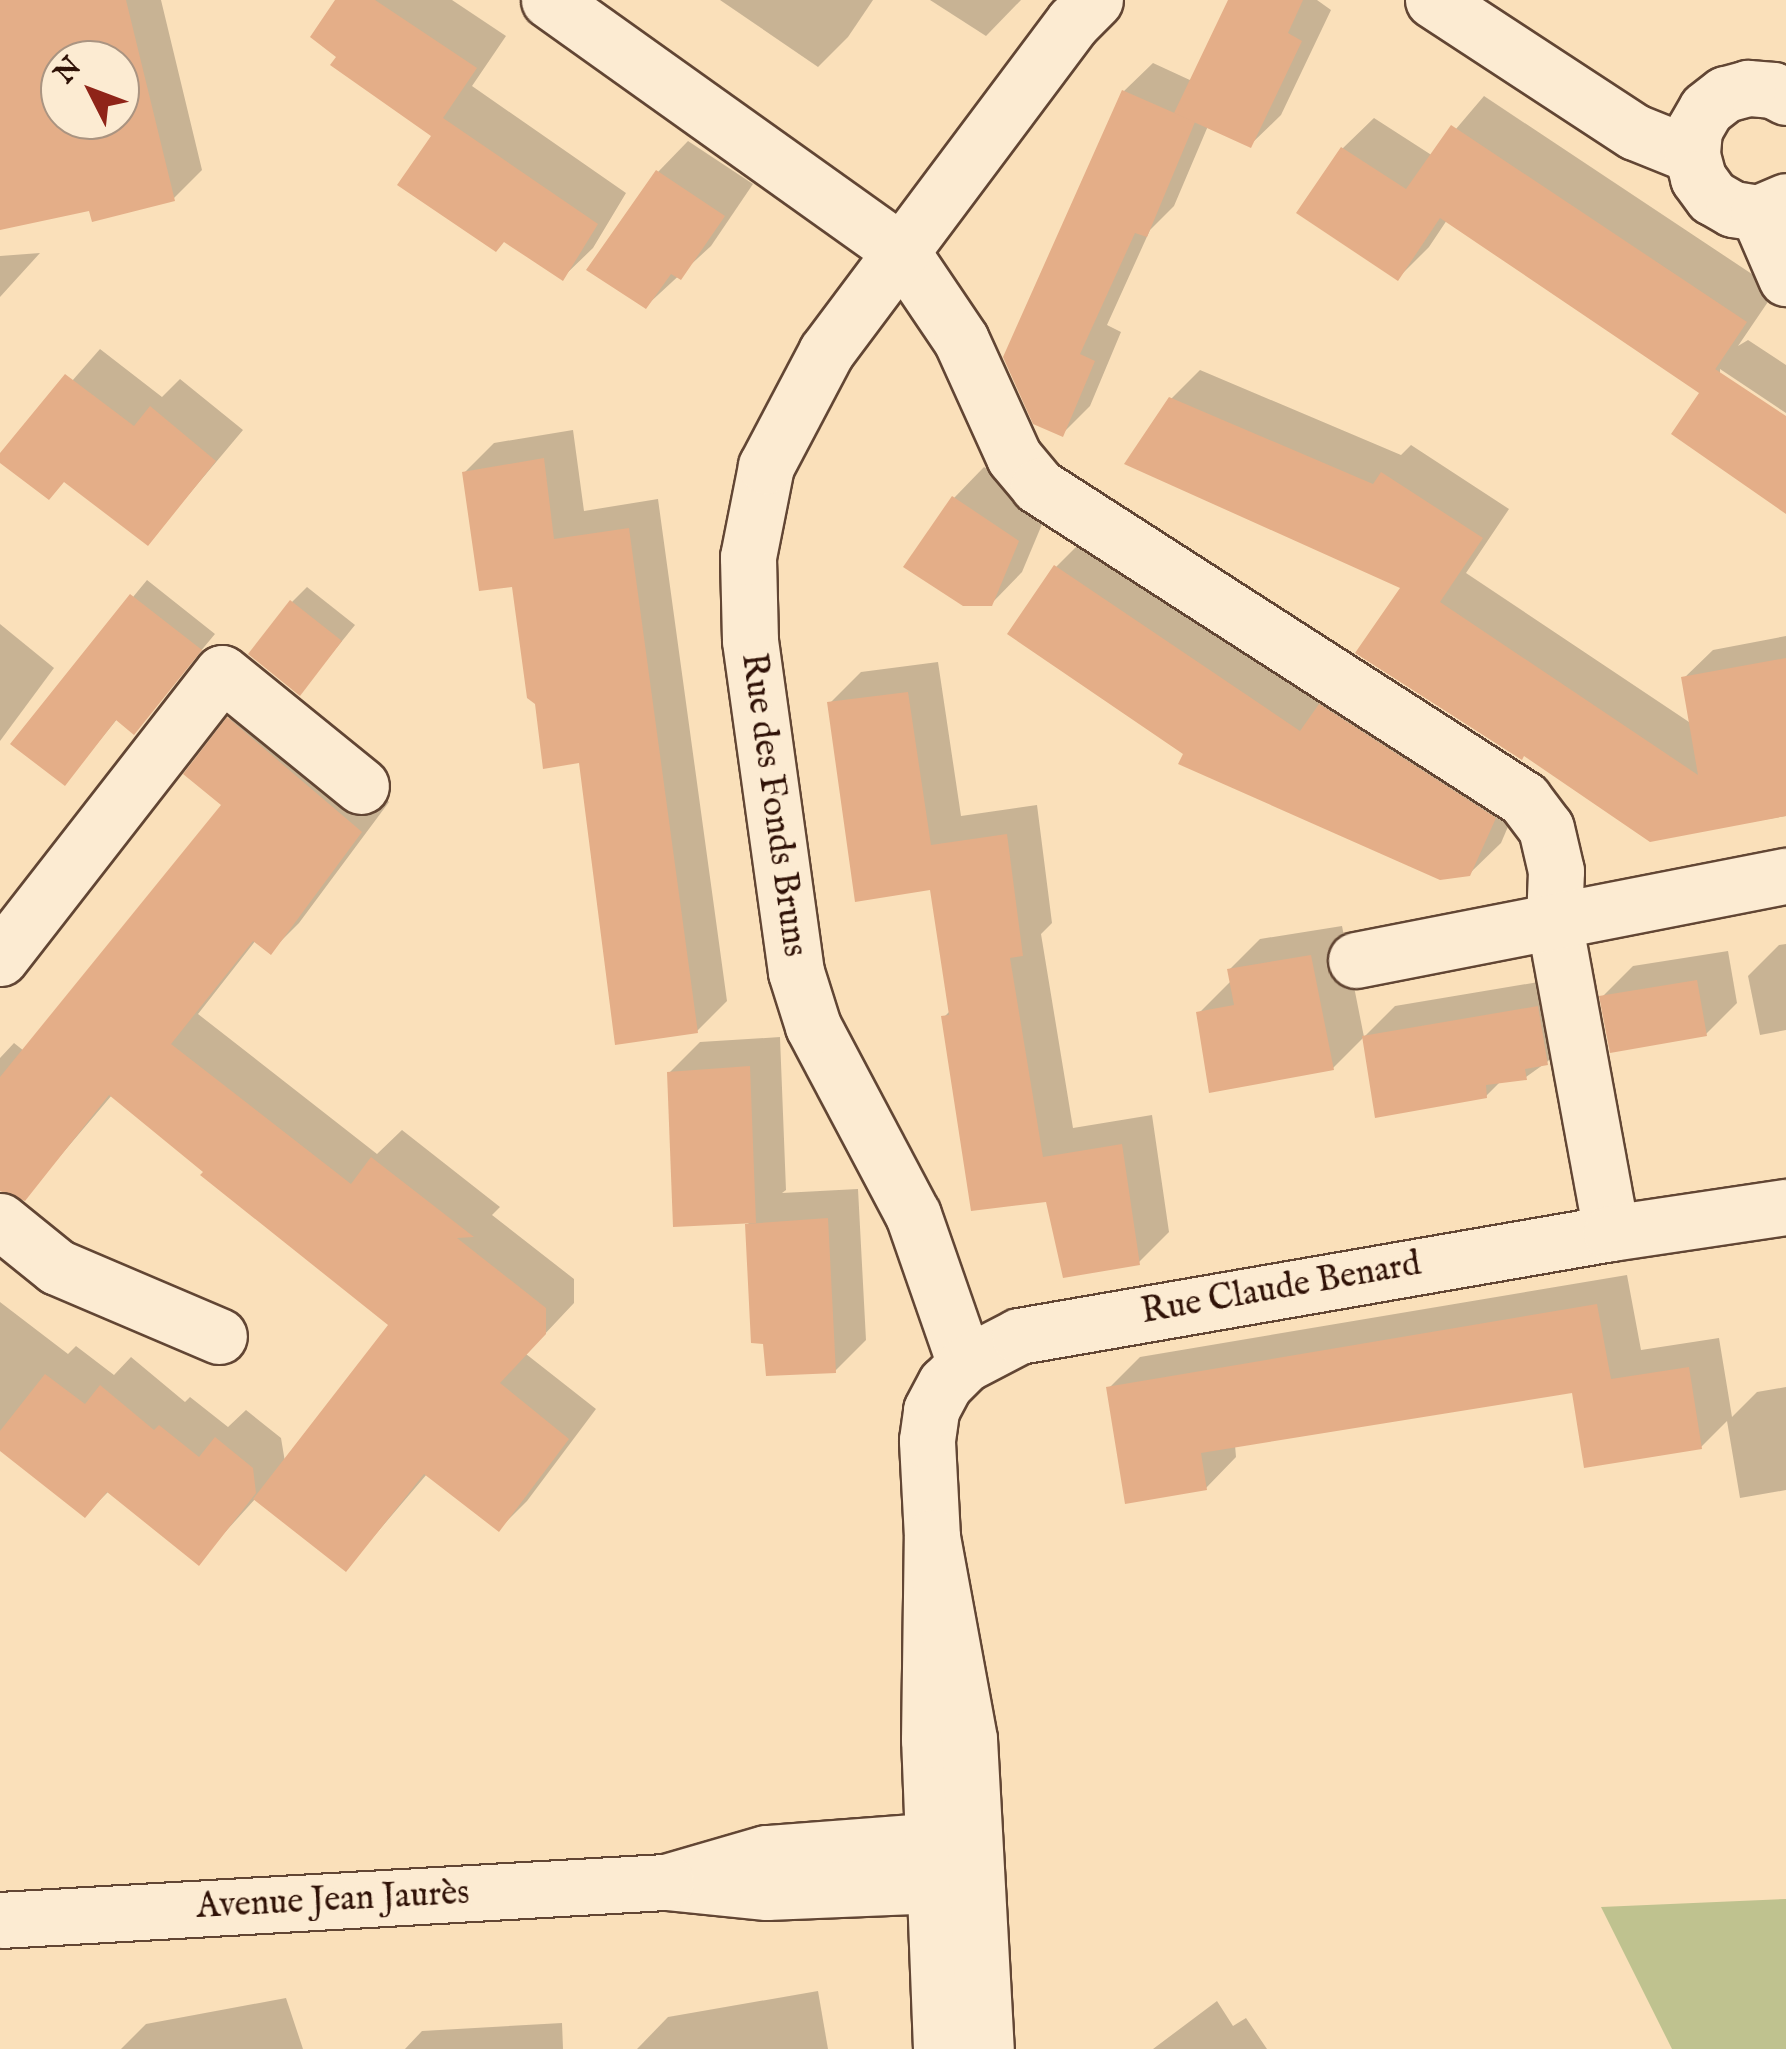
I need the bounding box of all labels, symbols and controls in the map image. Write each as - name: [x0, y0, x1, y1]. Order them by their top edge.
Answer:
- north arrow: [40, 40, 140, 140]
- text: N: [48, 50, 90, 92]
- street label: Rue des Fonds Bruns: [731, 651, 815, 959]
- street label: Rue Claude Benard: [1138, 1244, 1424, 1334]
- street label: Avenue Jean Jaurès: [195, 1873, 471, 1929]

